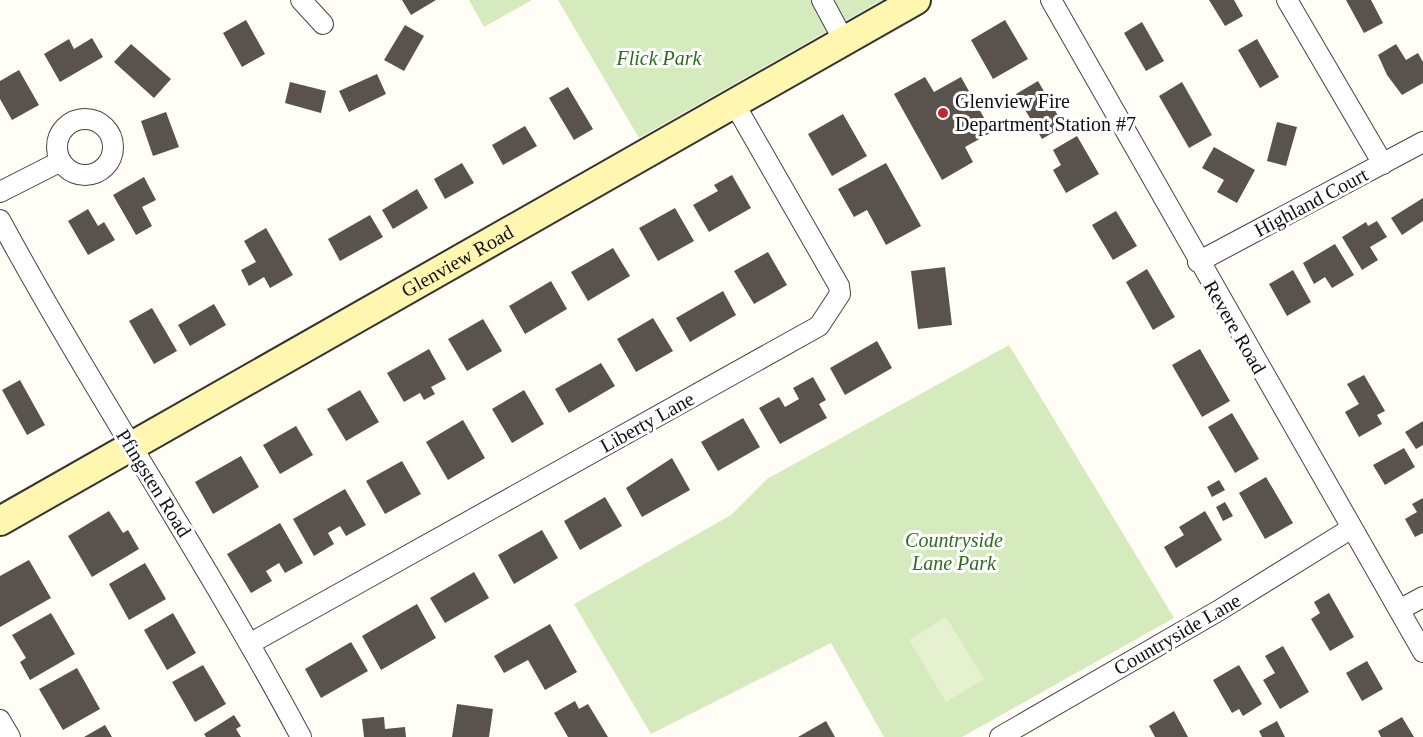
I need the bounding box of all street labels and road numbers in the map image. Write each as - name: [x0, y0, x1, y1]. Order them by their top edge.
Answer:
- street label: Highland Court: [1251, 163, 1372, 242]
- street label: Glenview Road: [397, 220, 517, 301]
- street label: Revere Road: [1200, 277, 1270, 377]
- street label: Liberty Lane: [596, 387, 698, 458]
- street label: Pfingsten Road: [111, 425, 196, 541]
- street label: Countryside Lane: [1110, 589, 1245, 680]

